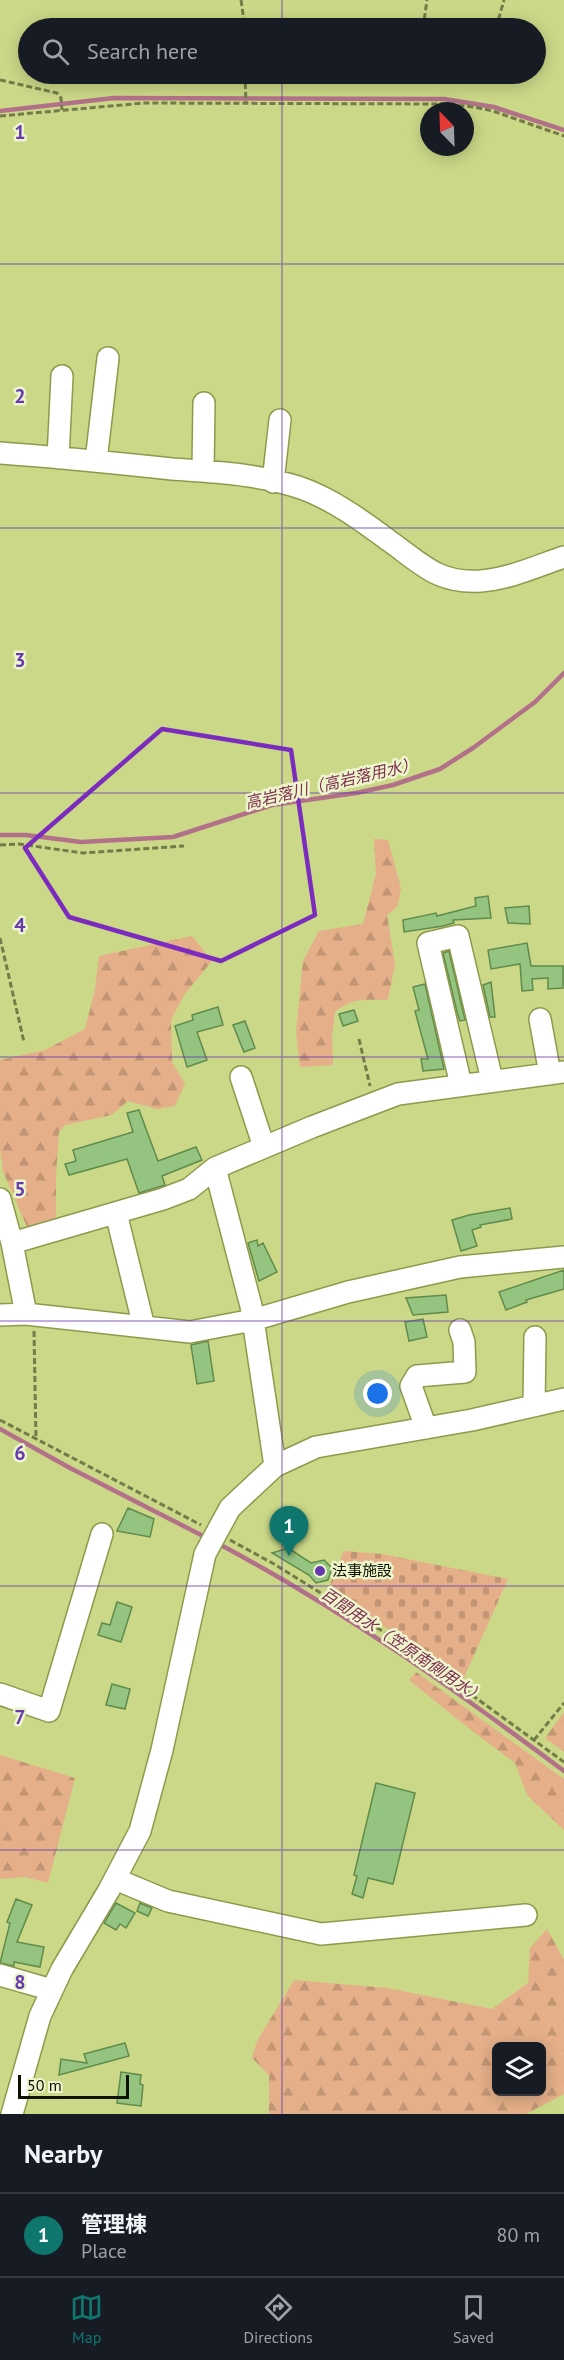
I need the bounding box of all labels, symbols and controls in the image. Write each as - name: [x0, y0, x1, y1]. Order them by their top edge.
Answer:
- search box: [18, 18, 546, 84]
- icon: search: [39, 35, 72, 68]
- text: Search here: [87, 37, 198, 65]
- north arrow: [420, 102, 474, 156]
- text: 1: [14, 119, 26, 145]
- text: 2: [14, 383, 26, 409]
- text: 3: [14, 647, 26, 673]
- water label: 高岩落川（高岩落用水）: [243, 753, 419, 813]
- text: 4: [14, 912, 26, 938]
- text: 5: [14, 1176, 26, 1202]
- your location: [363, 1379, 392, 1408]
- text: 6: [14, 1440, 26, 1466]
- pin: 1: [270, 1506, 308, 1556]
- place label: 法事施設: [332, 1561, 392, 1580]
- marker: 法事施設: [313, 1564, 327, 1578]
- water label: 百間用水（笠原南側用水）: [318, 1583, 488, 1707]
- text: 7: [14, 1704, 26, 1730]
- text: 8: [14, 1969, 26, 1995]
- map controls: [492, 2042, 546, 2096]
- button: layers: [492, 2042, 546, 2096]
- scale bar: [18, 2072, 129, 2100]
- text: 50 m: [27, 2075, 62, 2095]
- text: Nearby: [24, 2137, 102, 2170]
- text: 管理棟: [81, 2210, 147, 2238]
- text: 1: [38, 2222, 49, 2248]
- text: 80 m: [497, 2222, 540, 2248]
- text: Place: [81, 2238, 127, 2264]
- tab: Map: [70, 2291, 103, 2347]
- tab: Directions: [244, 2291, 313, 2347]
- tab: Saved: [453, 2291, 494, 2347]

